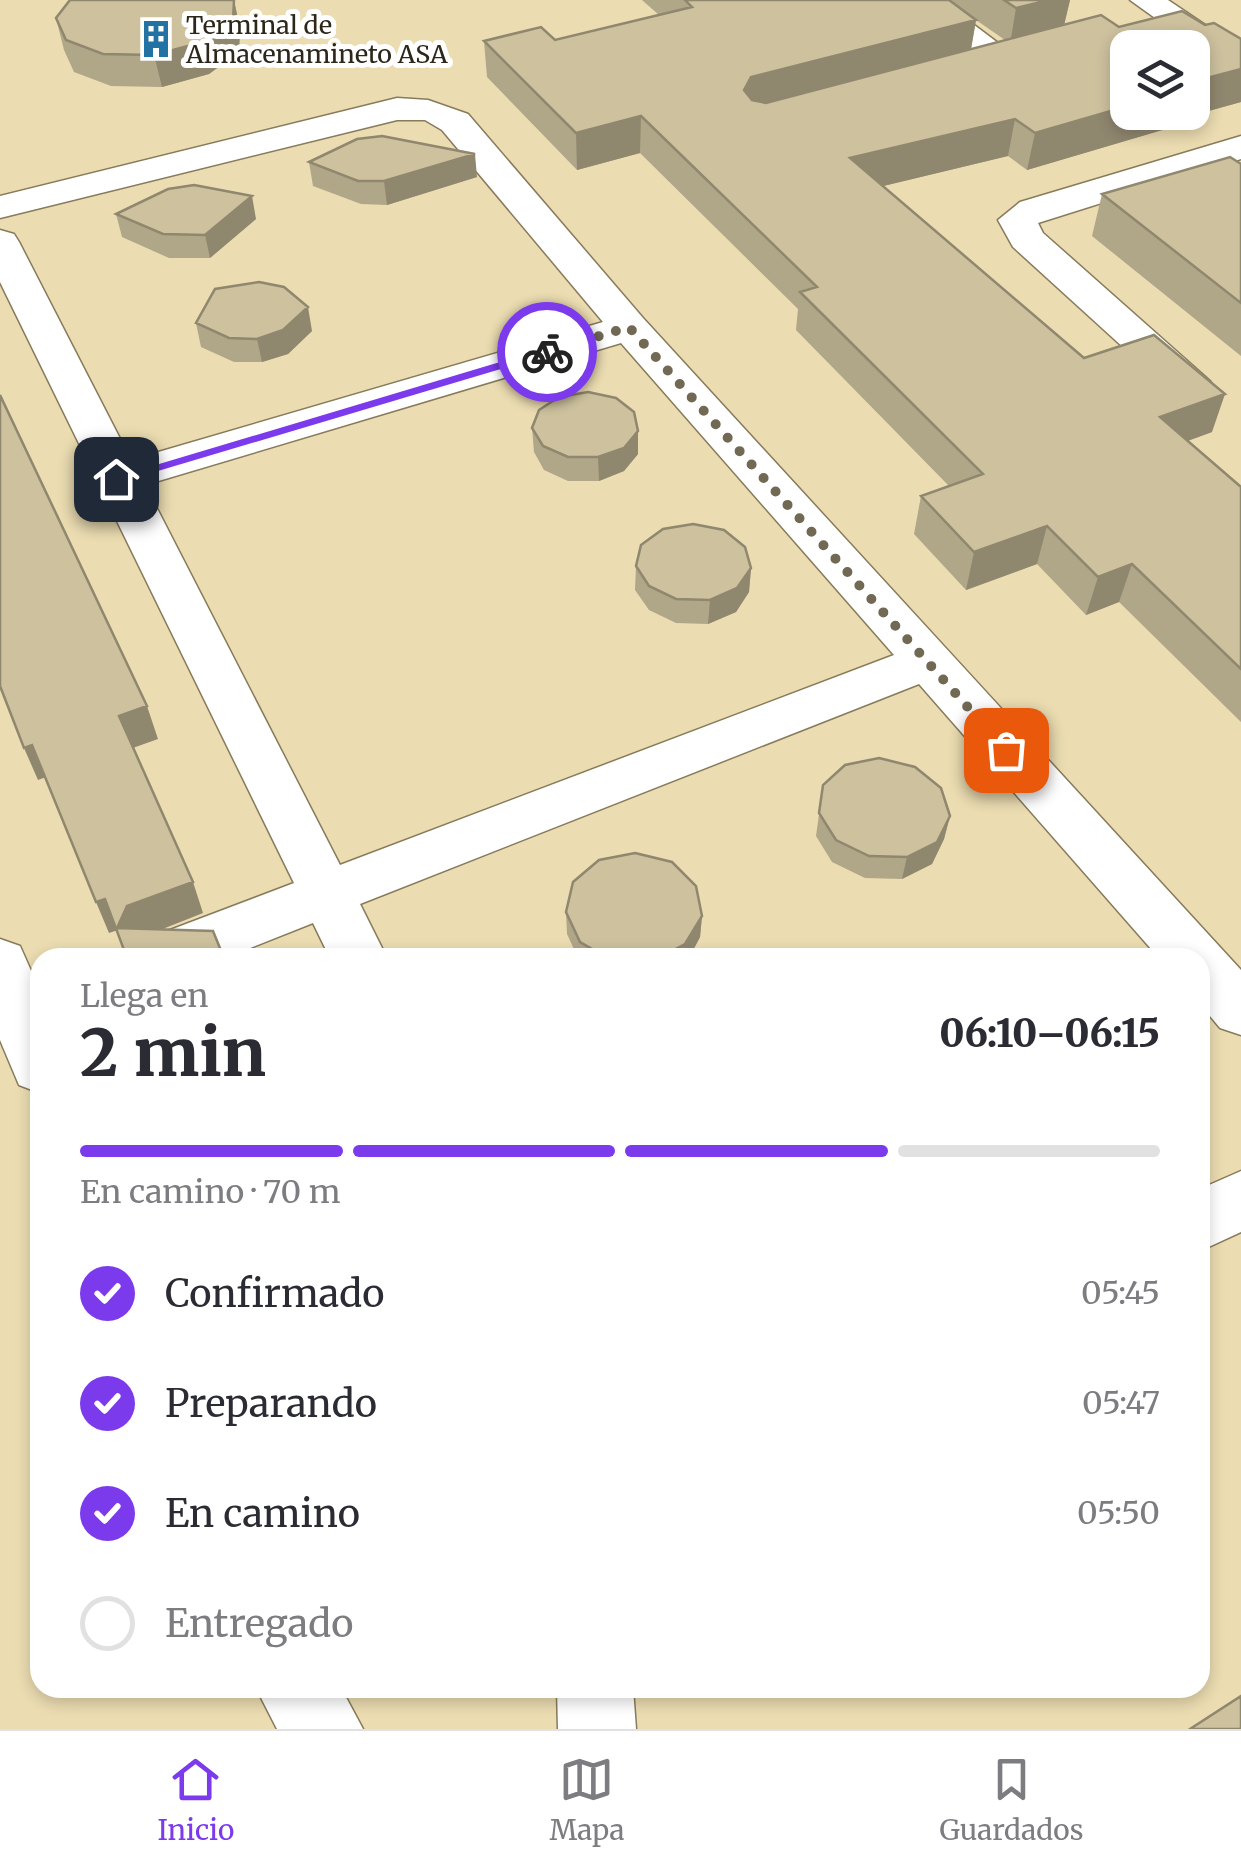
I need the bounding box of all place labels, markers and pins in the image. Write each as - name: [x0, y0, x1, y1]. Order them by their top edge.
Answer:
- place label: Terminal de Almacenamineto ASA: [185, 9, 448, 70]
- building icon: Terminal de Almacenamineto ASA: [135, 18, 177, 60]
- pin: [74, 437, 159, 522]
- pin: [964, 708, 1049, 793]

